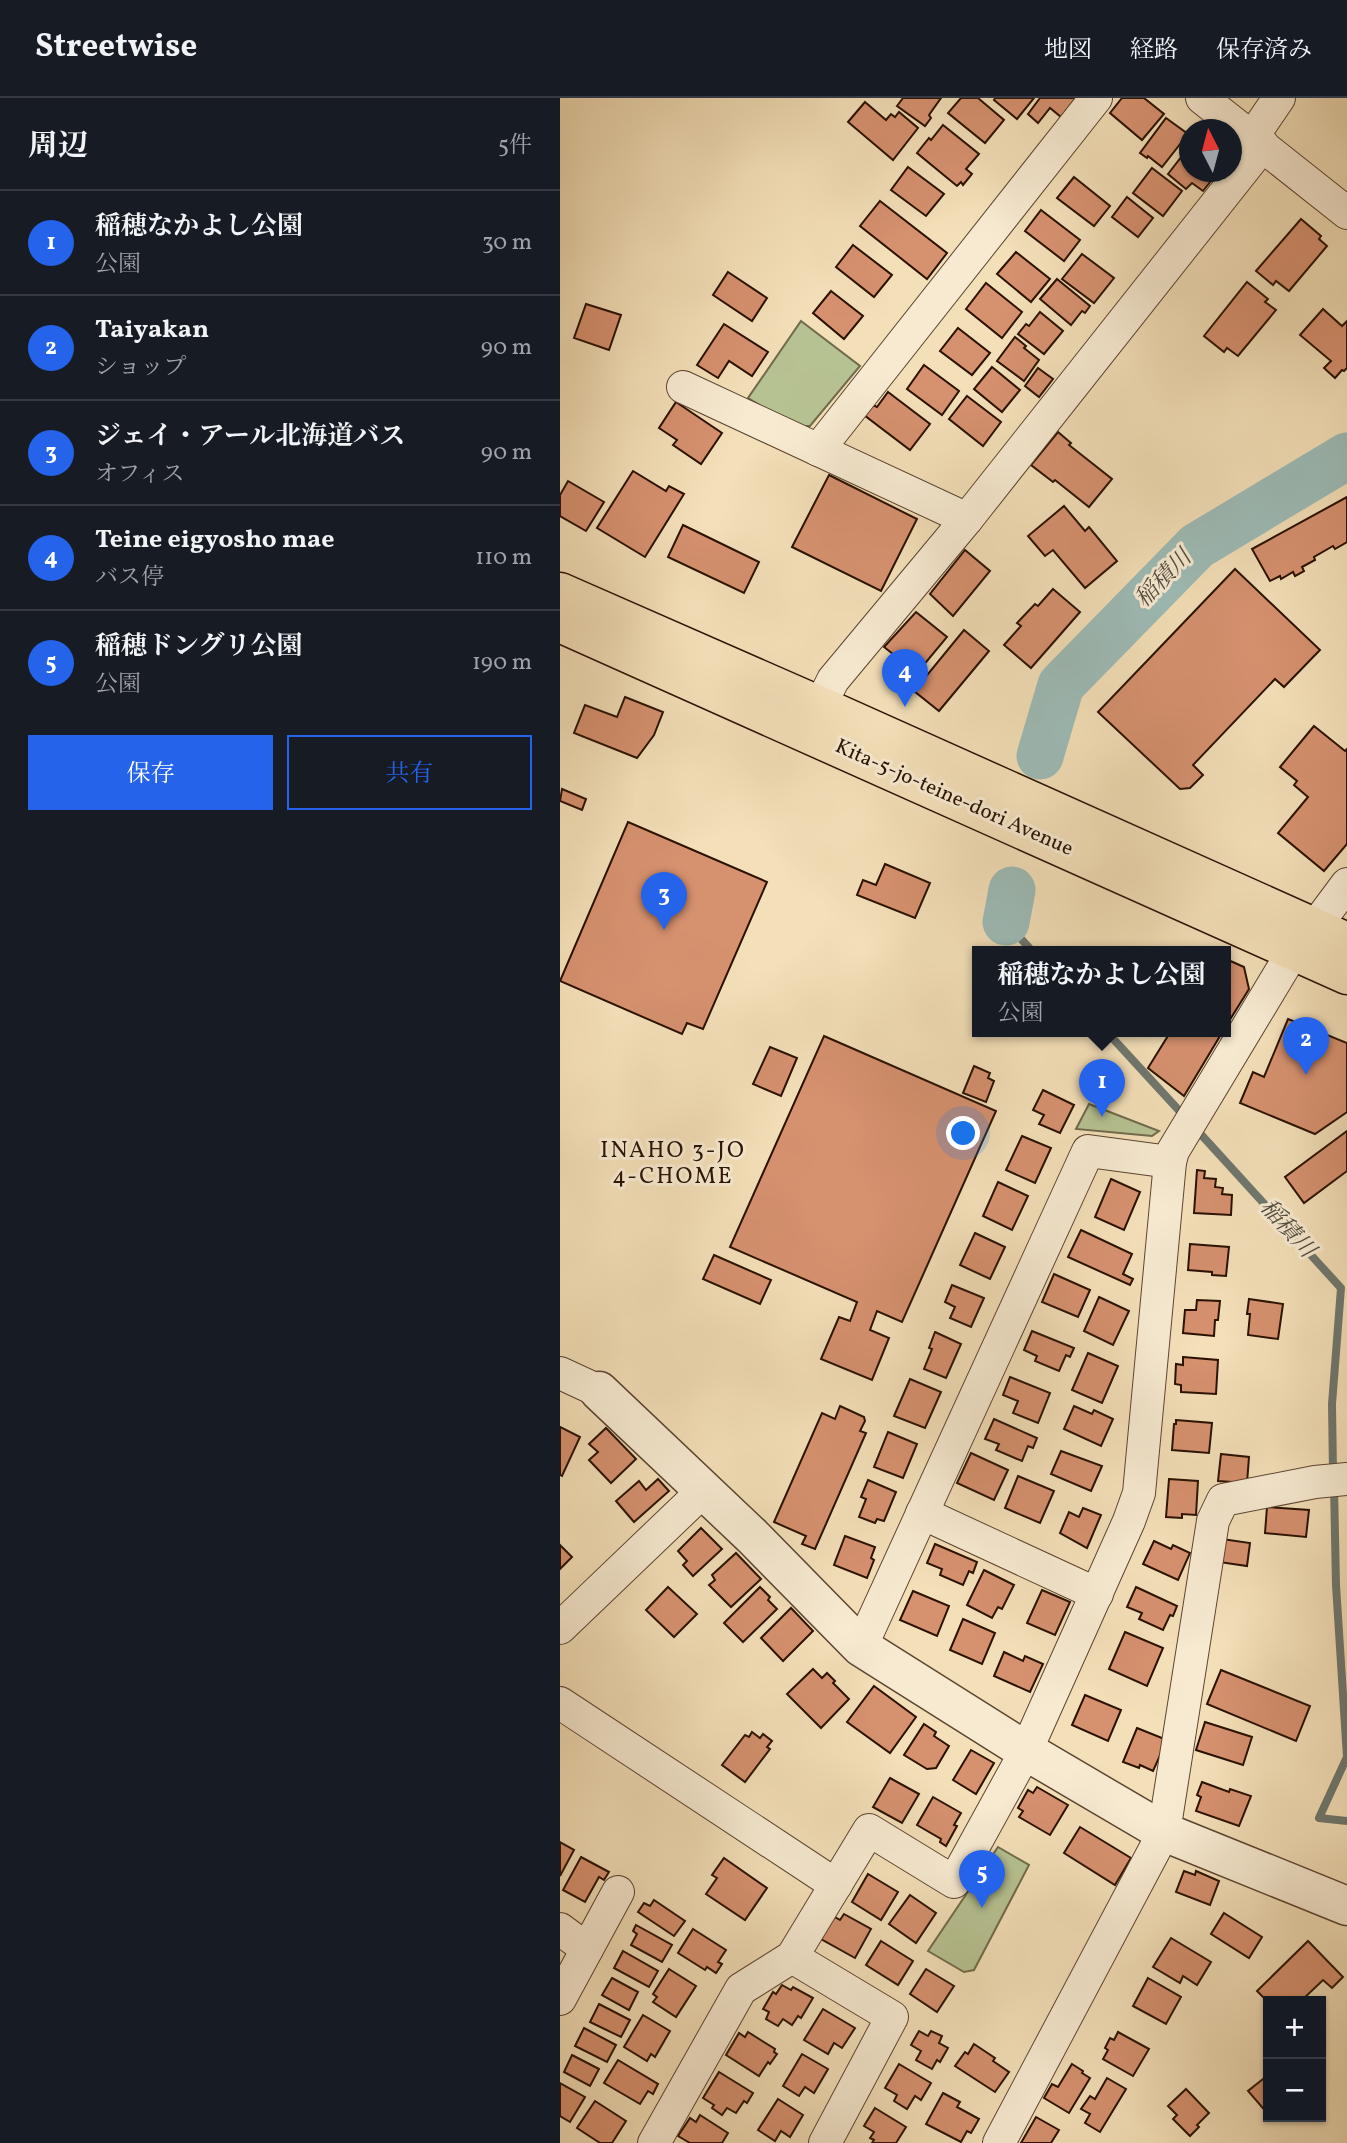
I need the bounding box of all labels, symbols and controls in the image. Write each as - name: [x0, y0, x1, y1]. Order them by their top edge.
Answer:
- text: Streetwise: [35, 25, 197, 71]
- text: 地図: [1044, 34, 1092, 68]
- text: 経路: [1130, 34, 1178, 68]
- text: 保存済み: [1216, 34, 1312, 68]
- north arrow: [1179, 119, 1242, 182]
- text: 周辺: [28, 126, 88, 168]
- text: 5件: [498, 130, 532, 162]
- text: 稲穂なかよし公園: [95, 209, 303, 245]
- text: 1: [46, 227, 56, 259]
- text: 30 m: [482, 227, 532, 259]
- text: 公園: [95, 249, 141, 281]
- text: Taiyakan: [95, 312, 209, 348]
- text: 2: [45, 332, 57, 364]
- text: 90 m: [481, 332, 532, 364]
- text: ショップ: [95, 352, 187, 384]
- text: ジェイ・アール北海道バス: [95, 419, 405, 455]
- text: 3: [45, 437, 57, 469]
- text: 90 m: [481, 437, 532, 469]
- text: オフィス: [95, 459, 184, 491]
- text: Teine eigyosho mae: [95, 522, 335, 558]
- water label: 稲積川: [1129, 541, 1202, 615]
- text: 4: [44, 542, 58, 574]
- text: 110 m: [475, 542, 532, 574]
- text: バス停: [95, 562, 164, 594]
- text: 稲穂ドングリ公園: [95, 629, 302, 665]
- text: 5: [45, 647, 57, 679]
- text: 190 m: [472, 647, 532, 679]
- pin: 4: [882, 649, 928, 707]
- text: 公園: [95, 669, 141, 701]
- street label: Kita-5-jo-teine-dori Avenue: [830, 732, 1078, 864]
- button: 保存: [28, 735, 273, 810]
- button: 共有: [287, 735, 532, 810]
- pin: 3: [641, 872, 687, 930]
- popup: [972, 946, 1231, 1037]
- text: 稲穂なかよし公園: [997, 958, 1206, 994]
- text: 公園: [997, 998, 1043, 1030]
- pin: 2: [1283, 1017, 1329, 1075]
- pin: 1: [1079, 1059, 1125, 1117]
- your location: [946, 1116, 980, 1150]
- district label: INAHO 3-JO 4-CHOME: [600, 1135, 746, 1193]
- water label: 稲積川: [1252, 1193, 1324, 1268]
- pin: 5: [959, 1850, 1005, 1908]
- map controls: [1263, 1996, 1326, 2122]
- button: +: [1263, 1996, 1326, 2059]
- button: −: [1263, 2059, 1326, 2122]

